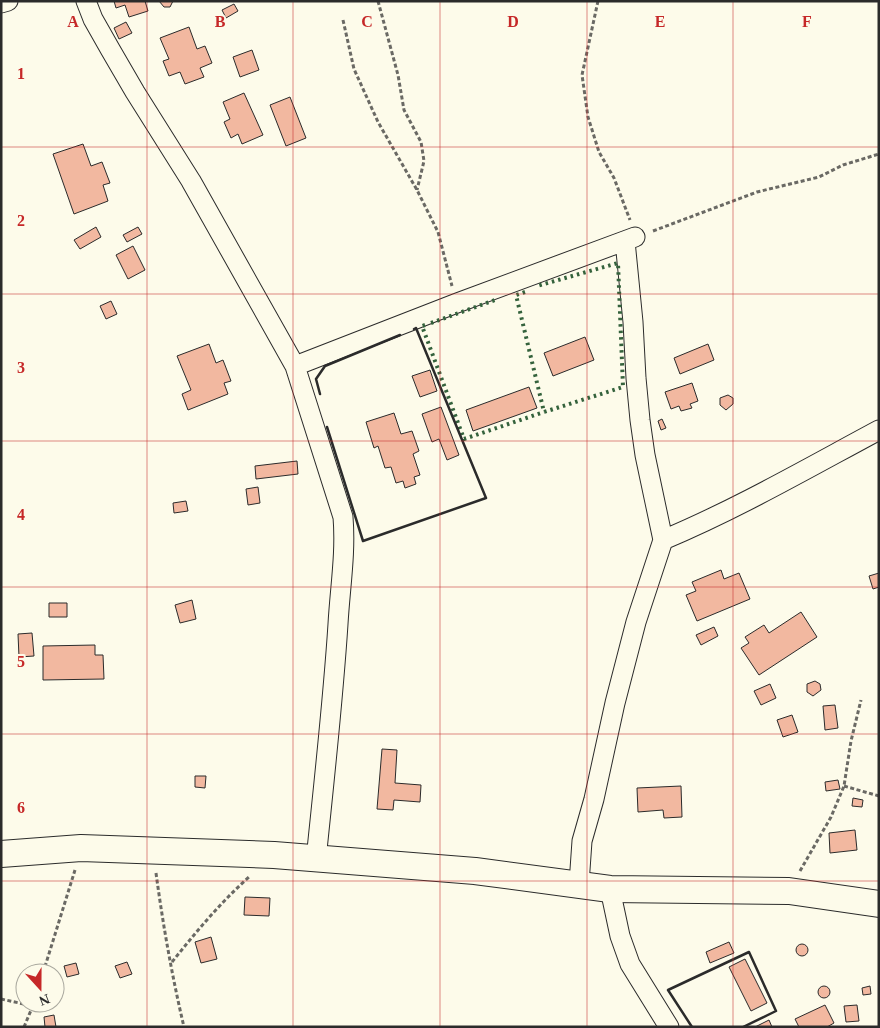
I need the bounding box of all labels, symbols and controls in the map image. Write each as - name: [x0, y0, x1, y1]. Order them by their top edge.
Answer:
- text: A: [67, 13, 79, 30]
- text: B: [215, 13, 226, 30]
- text: C: [361, 13, 373, 30]
- text: D: [507, 13, 519, 30]
- text: E: [655, 13, 665, 30]
- text: F: [802, 13, 812, 30]
- text: 1: [17, 65, 25, 82]
- text: 2: [17, 212, 25, 229]
- text: 3: [17, 359, 25, 376]
- text: 4: [17, 506, 25, 523]
- text: 5: [17, 653, 25, 670]
- text: 6: [17, 799, 25, 816]
- north arrow: [15, 963, 65, 1013]
- text: N: [37, 991, 52, 1008]

